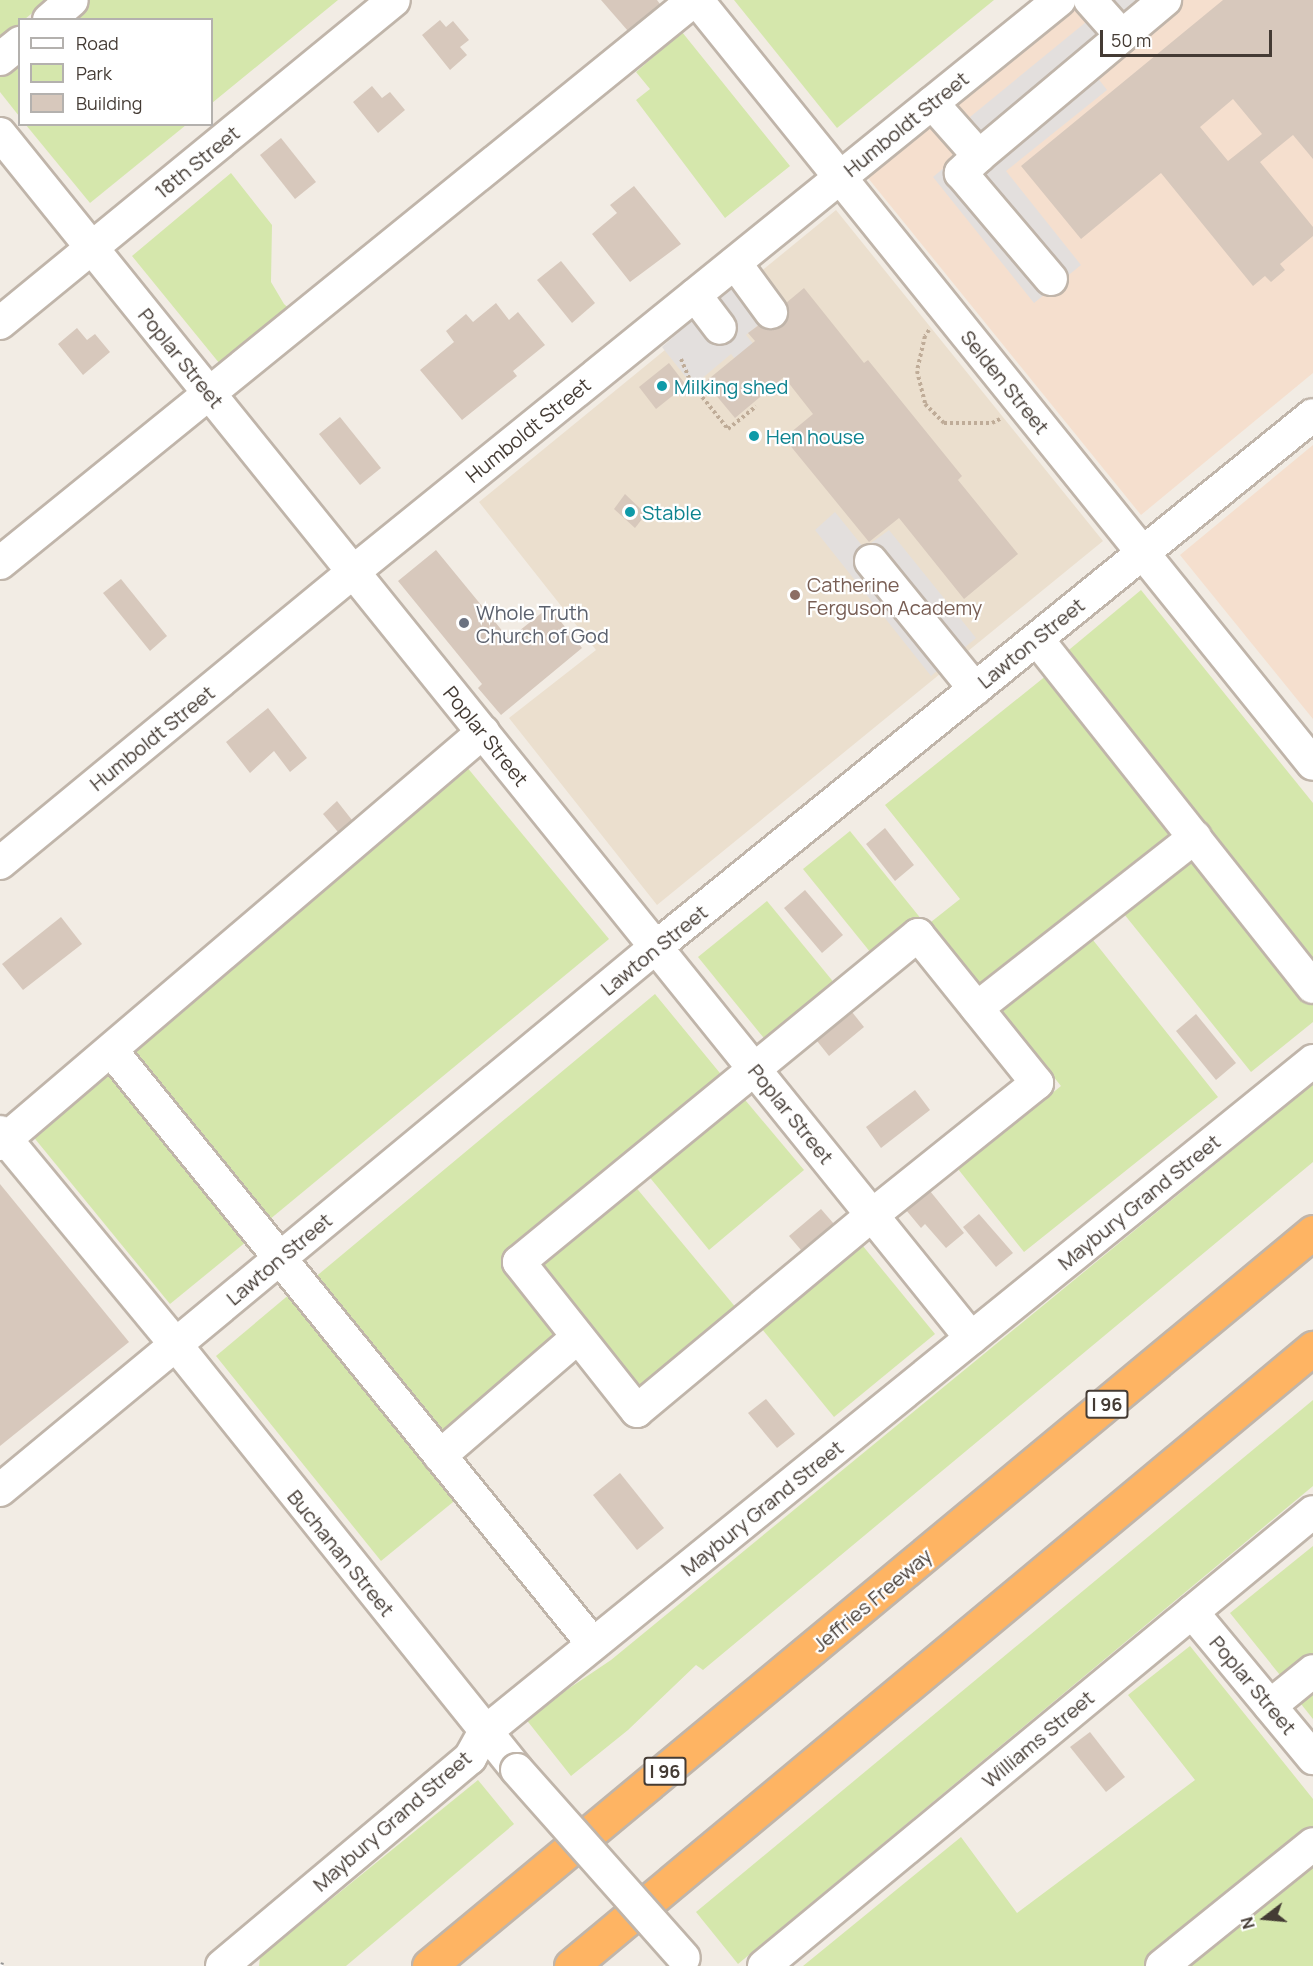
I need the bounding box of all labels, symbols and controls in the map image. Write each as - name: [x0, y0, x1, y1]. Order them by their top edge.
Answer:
- legend: [18, 18, 213, 126]
- scale bar: [1103, 18, 1276, 56]
- text: 50 m: [1111, 28, 1151, 52]
- text: Road: [76, 31, 119, 55]
- text: Park: [76, 61, 112, 85]
- street label: Humboldt Street: [839, 66, 973, 182]
- text: Building: [76, 91, 142, 115]
- street label: 18th Street: [150, 121, 244, 203]
- street label: Poplar Street: [133, 303, 229, 413]
- street label: Selden Street: [956, 325, 1054, 439]
- street label: Humboldt Street: [461, 372, 595, 488]
- place label: Milking shed: [674, 374, 788, 398]
- marker: Milking shed: [655, 379, 669, 393]
- place label: Hen house: [766, 424, 865, 448]
- marker: Hen house: [747, 429, 761, 443]
- place label: Stable: [642, 500, 702, 524]
- marker: Stable: [623, 505, 637, 519]
- place label: Catherine Ferguson Academy: [807, 572, 982, 619]
- marker: Catherine Ferguson Academy: [788, 588, 802, 602]
- street label: Lawton Street: [973, 593, 1089, 693]
- place label: Whole Truth Church of God: [476, 600, 609, 647]
- marker: Whole Truth Church of God: [457, 616, 471, 630]
- street label: Humboldt Street: [85, 680, 219, 796]
- street label: Poplar Street: [438, 681, 534, 791]
- street label: Lawton Street: [596, 900, 712, 1000]
- street label: Poplar Street: [743, 1059, 839, 1169]
- street label: Maybury Grand Street: [1053, 1129, 1225, 1275]
- street label: Lawton Street: [221, 1208, 337, 1310]
- road number: I 96: [1084, 1389, 1130, 1419]
- street label: Maybury Grand Street: [676, 1435, 848, 1581]
- street label: Buchanan Street: [283, 1485, 399, 1621]
- street label: Jeffries Freeway: [808, 1543, 936, 1657]
- street label: Poplar Street: [1205, 1631, 1301, 1739]
- street label: Williams Street: [977, 1685, 1099, 1793]
- street label: Maybury Grand Street: [308, 1746, 476, 1896]
- road number: I 96: [642, 1756, 688, 1786]
- north arrow: [1235, 1888, 1295, 1948]
- text: N: [1236, 1914, 1260, 1932]

